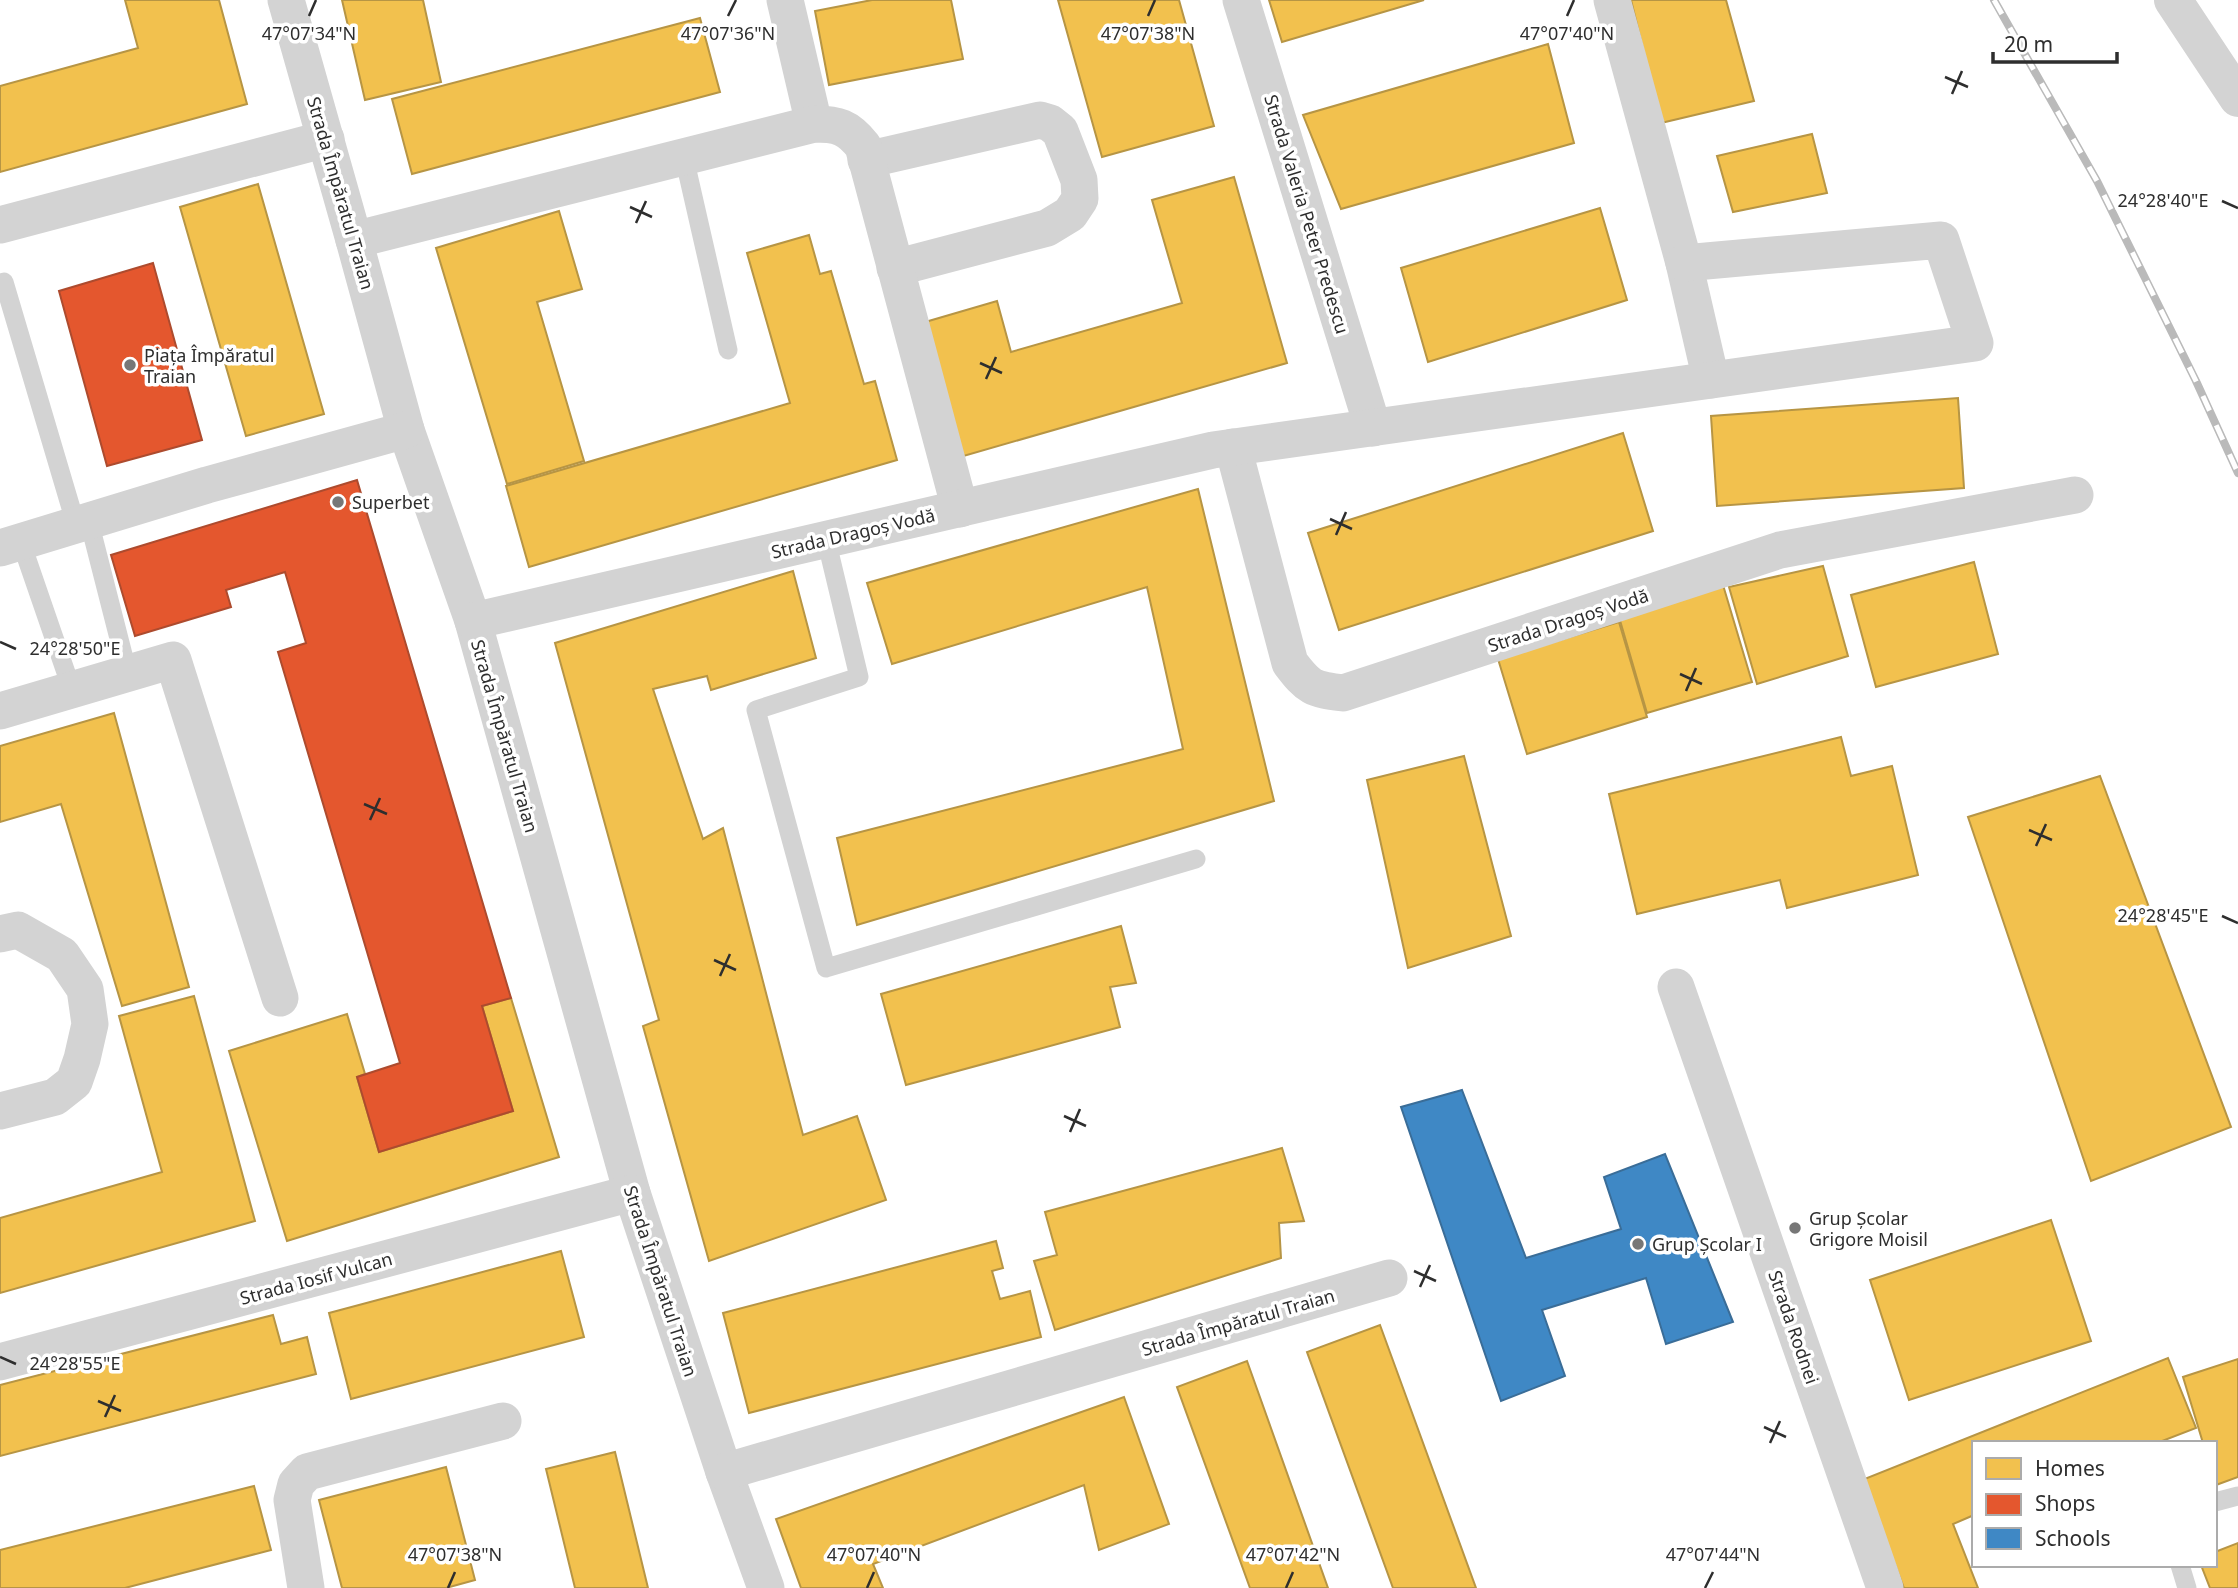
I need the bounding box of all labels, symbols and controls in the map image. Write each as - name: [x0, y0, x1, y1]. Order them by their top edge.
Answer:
- text: 47°07'34"N: [262, 21, 356, 45]
- text: 47°07'36"N: [681, 21, 775, 45]
- text: 47°07'38"N: [1101, 21, 1195, 45]
- text: 47°07'40"N: [1520, 21, 1614, 45]
- scale bar: [1993, 21, 2117, 65]
- text: 20 m: [2004, 30, 2053, 58]
- street label: Strada Valeria Peter Predescu: [1259, 91, 1355, 337]
- street label: Strada Împăratul Traian: [302, 94, 380, 292]
- text: 24°28'40"E: [2118, 188, 2208, 212]
- place label: Piața Împăratul Traian: [144, 343, 274, 388]
- marker: Piața Împăratul Traian: [122, 357, 138, 373]
- place label: Superbet: [352, 490, 430, 514]
- marker: Superbet: [330, 494, 346, 510]
- street label: Strada Dragoș Vodă: [769, 502, 937, 564]
- street label: Strada Dragoș Vodă: [1485, 583, 1651, 657]
- text: 24°28'50"E: [30, 636, 120, 660]
- street label: Strada Împăratul Traian: [466, 637, 544, 835]
- text: 24°28'45"E: [2118, 903, 2208, 927]
- street label: Strada Împăratul Traian: [619, 1182, 703, 1380]
- place label: Grup Școlar Grigore Moisil: [1809, 1206, 1928, 1251]
- marker: Grup Școlar Grigore Moisil: [1787, 1220, 1803, 1236]
- place label: Grup Școlar I: [1652, 1232, 1762, 1256]
- marker: Grup Școlar I: [1630, 1236, 1646, 1252]
- street label: Strada Iosif Vulcan: [237, 1246, 395, 1310]
- street label: Strada Rodnei: [1763, 1267, 1825, 1387]
- street label: Strada Împăratul Traian: [1139, 1283, 1337, 1361]
- text: 24°28'55"E: [30, 1351, 120, 1375]
- legend: [1972, 1441, 2217, 1567]
- text: Homes: [2035, 1454, 2105, 1482]
- text: Shops: [2035, 1489, 2095, 1517]
- text: Schools: [2035, 1524, 2110, 1552]
- text: 47°07'38"N: [408, 1542, 502, 1566]
- text: 47°07'40"N: [827, 1542, 921, 1566]
- text: 47°07'42"N: [1246, 1542, 1340, 1566]
- text: 47°07'44"N: [1666, 1542, 1760, 1566]

